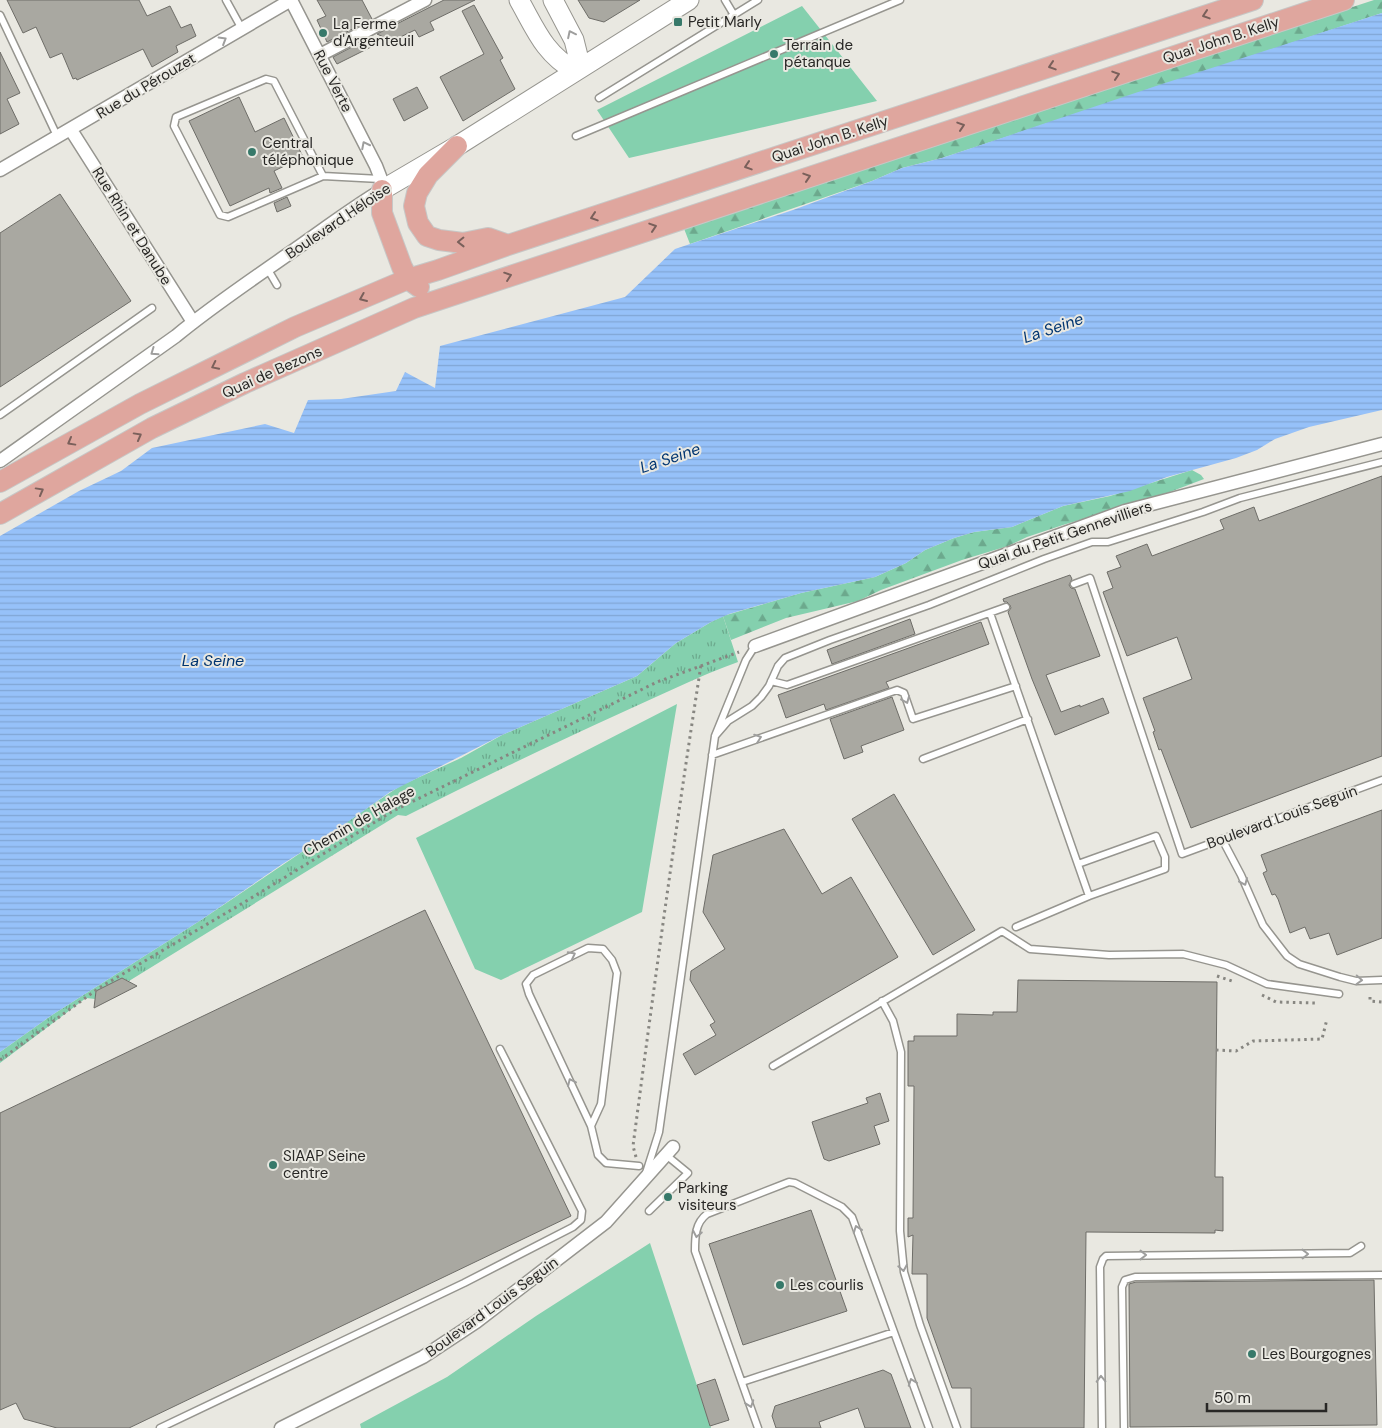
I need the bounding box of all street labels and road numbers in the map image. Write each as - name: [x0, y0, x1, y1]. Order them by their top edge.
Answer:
- street label: Quai John B. Kelly: [1160, 12, 1282, 68]
- street label: Rue Verte: [309, 46, 357, 116]
- street label: Rue du Pérouzet: [93, 48, 199, 124]
- street label: Quai John B. Kelly: [769, 111, 891, 167]
- street label: Rue Rhin et Danube: [88, 163, 176, 289]
- street label: Boulevard Héloïse: [281, 178, 395, 264]
- street label: Quai de Bezons: [219, 341, 325, 403]
- street label: Quai du Petit Gennevilliers: [975, 496, 1155, 574]
- street label: Boulevard Louis Seguin: [1204, 780, 1360, 854]
- street label: Chemin de Halage: [300, 781, 418, 861]
- street label: Boulevard Louis Seguin: [422, 1252, 562, 1362]

